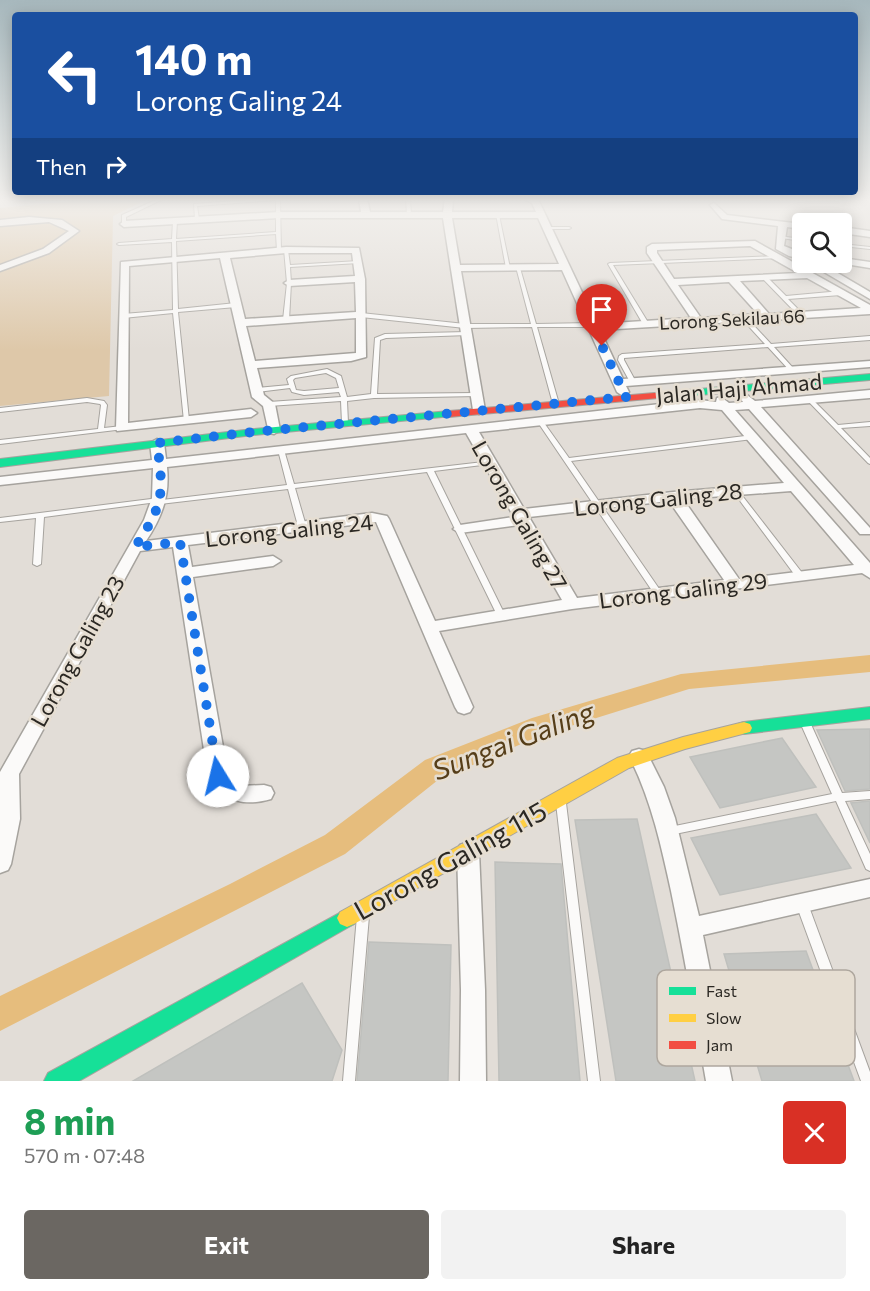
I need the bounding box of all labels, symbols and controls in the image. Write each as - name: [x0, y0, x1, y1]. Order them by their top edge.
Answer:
- text: 140 m: [135, 32, 252, 84]
- icon: left: [36, 36, 114, 114]
- text: Lorong Galing 24: [135, 84, 342, 117]
- icon: right: [99, 150, 132, 183]
- text: Then: [36, 153, 87, 180]
- map controls: [792, 213, 852, 273]
- button: search: [792, 213, 852, 273]
- pin: [576, 284, 627, 346]
- icon: arrive: [585, 293, 618, 326]
- street label: Lorong Sekilau 66: [659, 304, 805, 334]
- street label: Jalan Haji Ahmad: [655, 367, 823, 409]
- street label: Lorong Galing 27: [466, 436, 574, 594]
- street label: Lorong Galing 28: [572, 477, 744, 521]
- street label: Lorong Galing 24: [204, 508, 374, 552]
- street label: Lorong Galing 29: [597, 566, 769, 614]
- street label: Lorong Galing 23: [24, 571, 130, 731]
- water label: Sungai Galing: [427, 693, 601, 787]
- position arrow: [186, 744, 250, 808]
- street label: Lorong Galing 115: [348, 793, 552, 927]
- legend: [657, 970, 855, 1066]
- text: Fast: [706, 981, 737, 1000]
- text: Slow: [706, 1008, 742, 1027]
- text: Jam: [706, 1035, 733, 1054]
- text: 8 min: [24, 1098, 115, 1142]
- button: close: [783, 1101, 846, 1164]
- text: 570 m · 07:48: [24, 1143, 145, 1167]
- button: Exit: [24, 1210, 429, 1279]
- button: Share: [441, 1210, 846, 1279]

